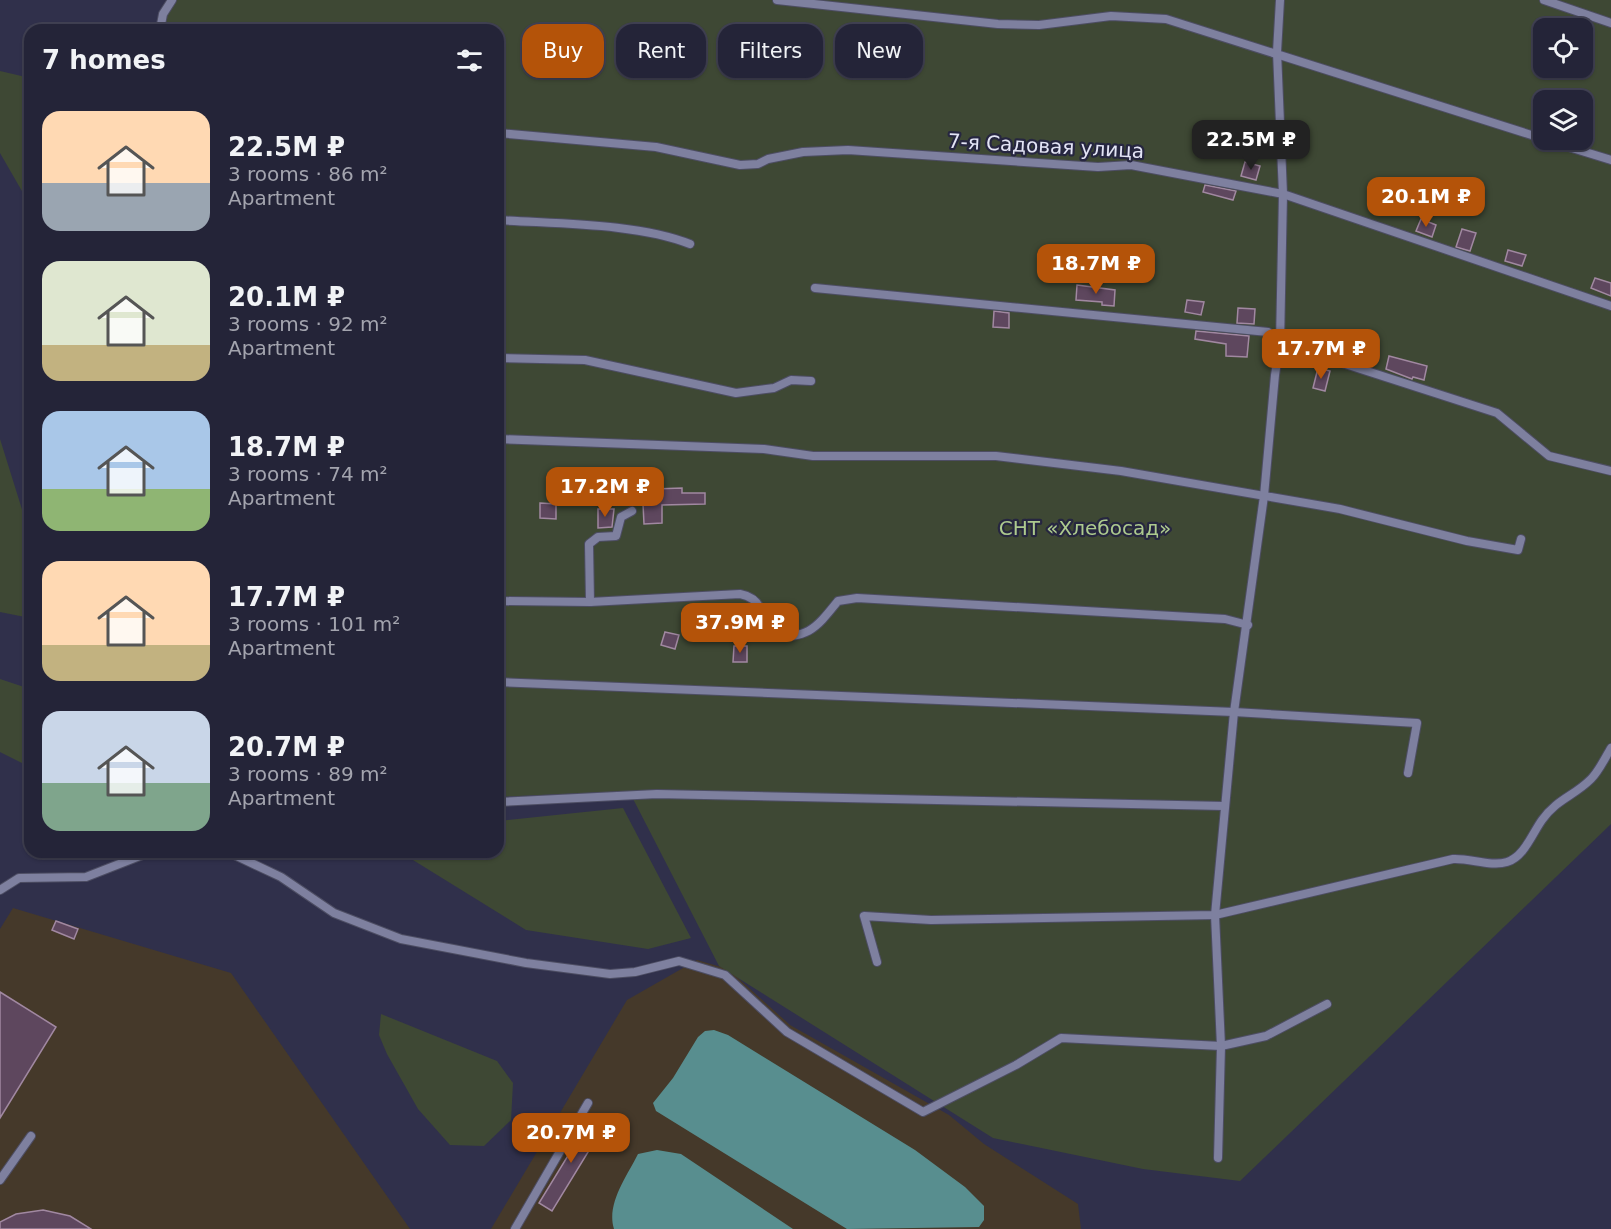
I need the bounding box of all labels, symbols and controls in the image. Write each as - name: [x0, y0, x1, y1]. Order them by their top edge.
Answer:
- map controls: [1533, 18, 1593, 150]
- button: locate: [1533, 18, 1593, 78]
- chip: Buy: [522, 24, 604, 78]
- chip: Rent: [616, 24, 706, 78]
- chip: Filters: [718, 24, 823, 78]
- chip: New: [835, 24, 923, 78]
- icon: filters: [453, 44, 486, 77]
- text: 7 homes: [42, 45, 166, 75]
- button: layers: [1533, 90, 1593, 150]
- pin: 22.5M ₽: [1196, 120, 1306, 171]
- text: 22.5M ₽: [1206, 127, 1296, 151]
- street label: 7-я Садовая улица: [947, 129, 1145, 163]
- text: 22.5M ₽: [228, 132, 345, 162]
- icon: home: [90, 135, 162, 207]
- text: 3 rooms · 86 m²: [228, 162, 388, 186]
- pin: 20.1M ₽: [1371, 177, 1481, 228]
- text: 20.1M ₽: [1381, 184, 1471, 208]
- text: Apartment: [228, 186, 335, 210]
- pin: 18.7M ₽: [1041, 244, 1151, 295]
- text: 18.7M ₽: [1051, 251, 1141, 275]
- text: 20.1M ₽: [228, 282, 345, 312]
- icon: home: [90, 285, 162, 357]
- text: 3 rooms · 92 m²: [228, 312, 388, 336]
- pin: 17.7M ₽: [1266, 329, 1376, 380]
- text: Apartment: [228, 336, 335, 360]
- text: 17.7M ₽: [1276, 336, 1366, 360]
- text: 18.7M ₽: [228, 432, 345, 462]
- icon: home: [90, 435, 162, 507]
- text: 3 rooms · 74 m²: [228, 462, 388, 486]
- pin: 17.2M ₽: [550, 467, 660, 518]
- text: 17.2M ₽: [560, 474, 650, 498]
- text: Apartment: [228, 486, 335, 510]
- park label: СНТ «Хлебосад»: [999, 516, 1171, 540]
- text: 17.7M ₽: [228, 582, 345, 612]
- icon: home: [90, 585, 162, 657]
- pin: 37.9M ₽: [685, 603, 795, 654]
- text: 37.9M ₽: [695, 610, 785, 634]
- text: 3 rooms · 101 m²: [228, 612, 400, 636]
- text: Apartment: [228, 636, 335, 660]
- text: 20.7M ₽: [228, 732, 345, 762]
- icon: home: [90, 735, 162, 807]
- text: 3 rooms · 89 m²: [228, 762, 388, 786]
- text: Apartment: [228, 786, 335, 810]
- pin: 20.7M ₽: [516, 1113, 626, 1164]
- text: 20.7M ₽: [526, 1120, 616, 1144]

